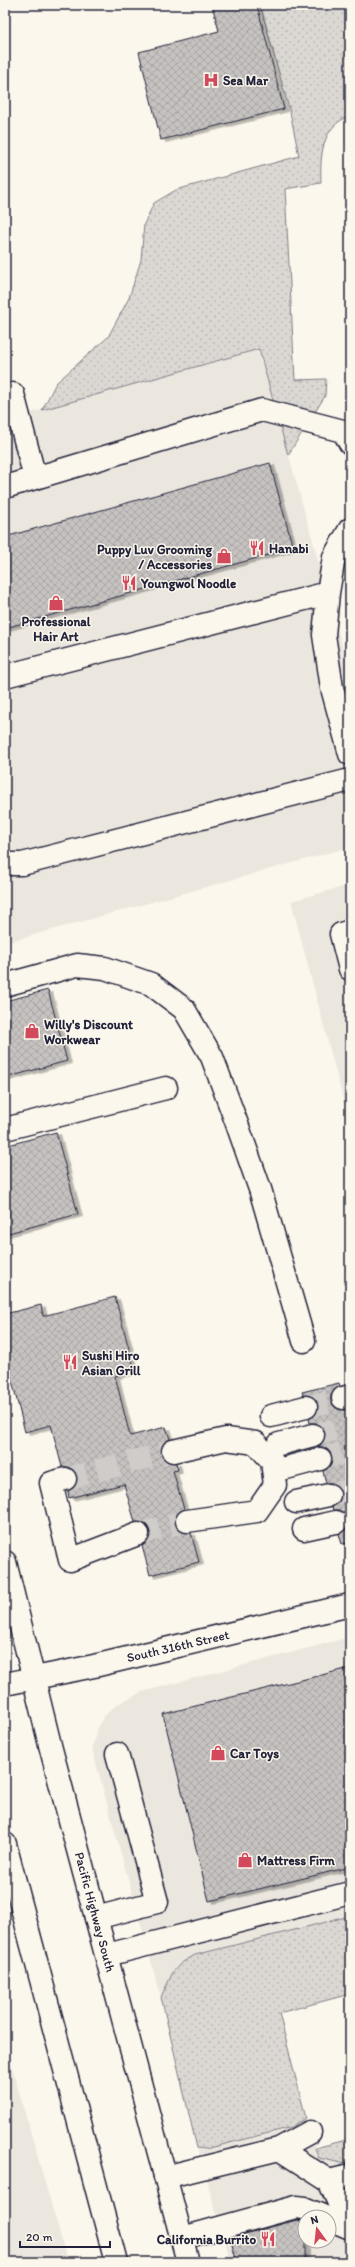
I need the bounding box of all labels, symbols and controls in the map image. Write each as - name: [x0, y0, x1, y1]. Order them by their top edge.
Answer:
- hospital icon: Sea Mar: [202, 71, 220, 89]
- place label: Sea Mar: [223, 73, 269, 88]
- restaurant icon: Hanabi: [248, 539, 266, 557]
- place label: Hanabi: [269, 541, 309, 556]
- place label: Puppy Luv Grooming / Accessories: [97, 542, 212, 572]
- shop icon: Puppy Luv Grooming / Accessories: [215, 547, 233, 565]
- restaurant icon: Youngwol Noodle: [120, 574, 138, 592]
- place label: Youngwol Noodle: [140, 576, 236, 592]
- shop icon: Professional Hair Art: [47, 594, 65, 612]
- place label: Professional Hair Art: [22, 614, 91, 644]
- place label: Willy's Discount Workwear: [44, 1017, 133, 1047]
- shop icon: Willy's Discount Workwear: [23, 1022, 41, 1040]
- place label: Sushi Hiro Asian Grill: [81, 1348, 141, 1378]
- restaurant icon: Sushi Hiro Asian Grill: [61, 1353, 79, 1371]
- street label: South 316th Street: [125, 1627, 231, 1665]
- shop icon: Car Toys: [209, 1744, 227, 1762]
- place label: Car Toys: [230, 1746, 279, 1762]
- street label: Pacific Highway South: [72, 1850, 118, 1974]
- shop icon: Mattress Firm: [236, 1851, 254, 1869]
- place label: Mattress Firm: [257, 1853, 335, 1868]
- north arrow: [297, 2209, 337, 2249]
- text: N: [309, 2213, 320, 2227]
- scale bar: [20, 2223, 110, 2249]
- text: 20 m: [26, 2230, 53, 2244]
- restaurant icon: California Burrito: [259, 2230, 277, 2248]
- place label: California Burrito: [157, 2232, 256, 2247]

